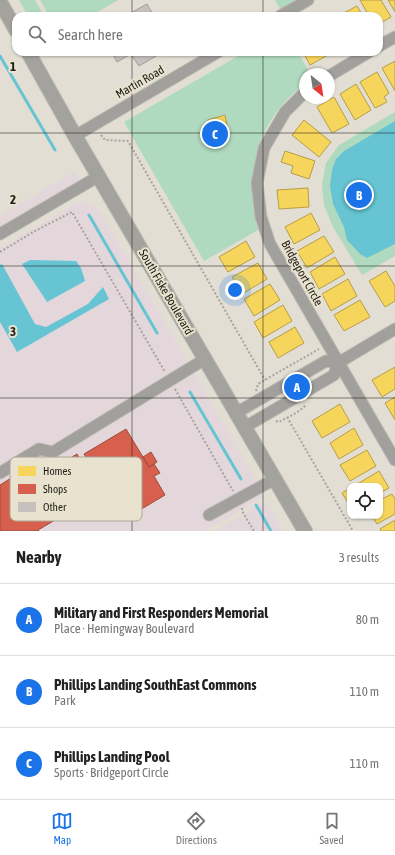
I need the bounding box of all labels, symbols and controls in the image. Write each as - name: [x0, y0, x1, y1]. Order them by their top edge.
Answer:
- search box: [12, 12, 383, 56]
- icon: search: [26, 23, 48, 45]
- text: Search here: [58, 26, 123, 43]
- text: 1: [10, 59, 16, 74]
- street label: Martin Road: [113, 63, 167, 101]
- north arrow: [299, 68, 335, 104]
- pin: C: [202, 119, 228, 149]
- pin: B: [346, 180, 372, 210]
- text: 2: [10, 192, 16, 207]
- street label: Bridgeport Circle: [278, 238, 326, 308]
- street label: South Fiske Boulevard: [136, 247, 196, 337]
- your location: [225, 280, 245, 300]
- text: 3: [10, 324, 16, 339]
- pin: A: [284, 372, 310, 402]
- legend: [10, 457, 142, 521]
- text: Homes: [43, 465, 71, 477]
- text: Shops: [43, 483, 67, 495]
- map controls: [347, 483, 383, 519]
- button: locate: [347, 483, 383, 519]
- text: Other: [43, 501, 67, 513]
- text: Nearby: [16, 547, 62, 567]
- text: 3 results: [339, 550, 379, 565]
- text: Military and First Responders Memorial: [54, 604, 268, 621]
- text: A: [26, 612, 32, 627]
- text: 80 m: [356, 612, 379, 627]
- text: Place · Hemingway Boulevard: [54, 621, 194, 636]
- text: Phillips Landing SouthEast Commons: [54, 676, 257, 693]
- text: B: [26, 684, 32, 699]
- text: 110 m: [350, 684, 379, 699]
- text: Park: [54, 693, 76, 708]
- text: Phillips Landing Pool: [54, 748, 170, 765]
- text: C: [26, 756, 32, 771]
- text: 110 m: [350, 756, 379, 771]
- text: Sports · Bridgeport Circle: [54, 765, 169, 780]
- tab: Map: [51, 810, 73, 846]
- tab: Directions: [176, 810, 217, 846]
- tab: Saved: [319, 810, 344, 846]

